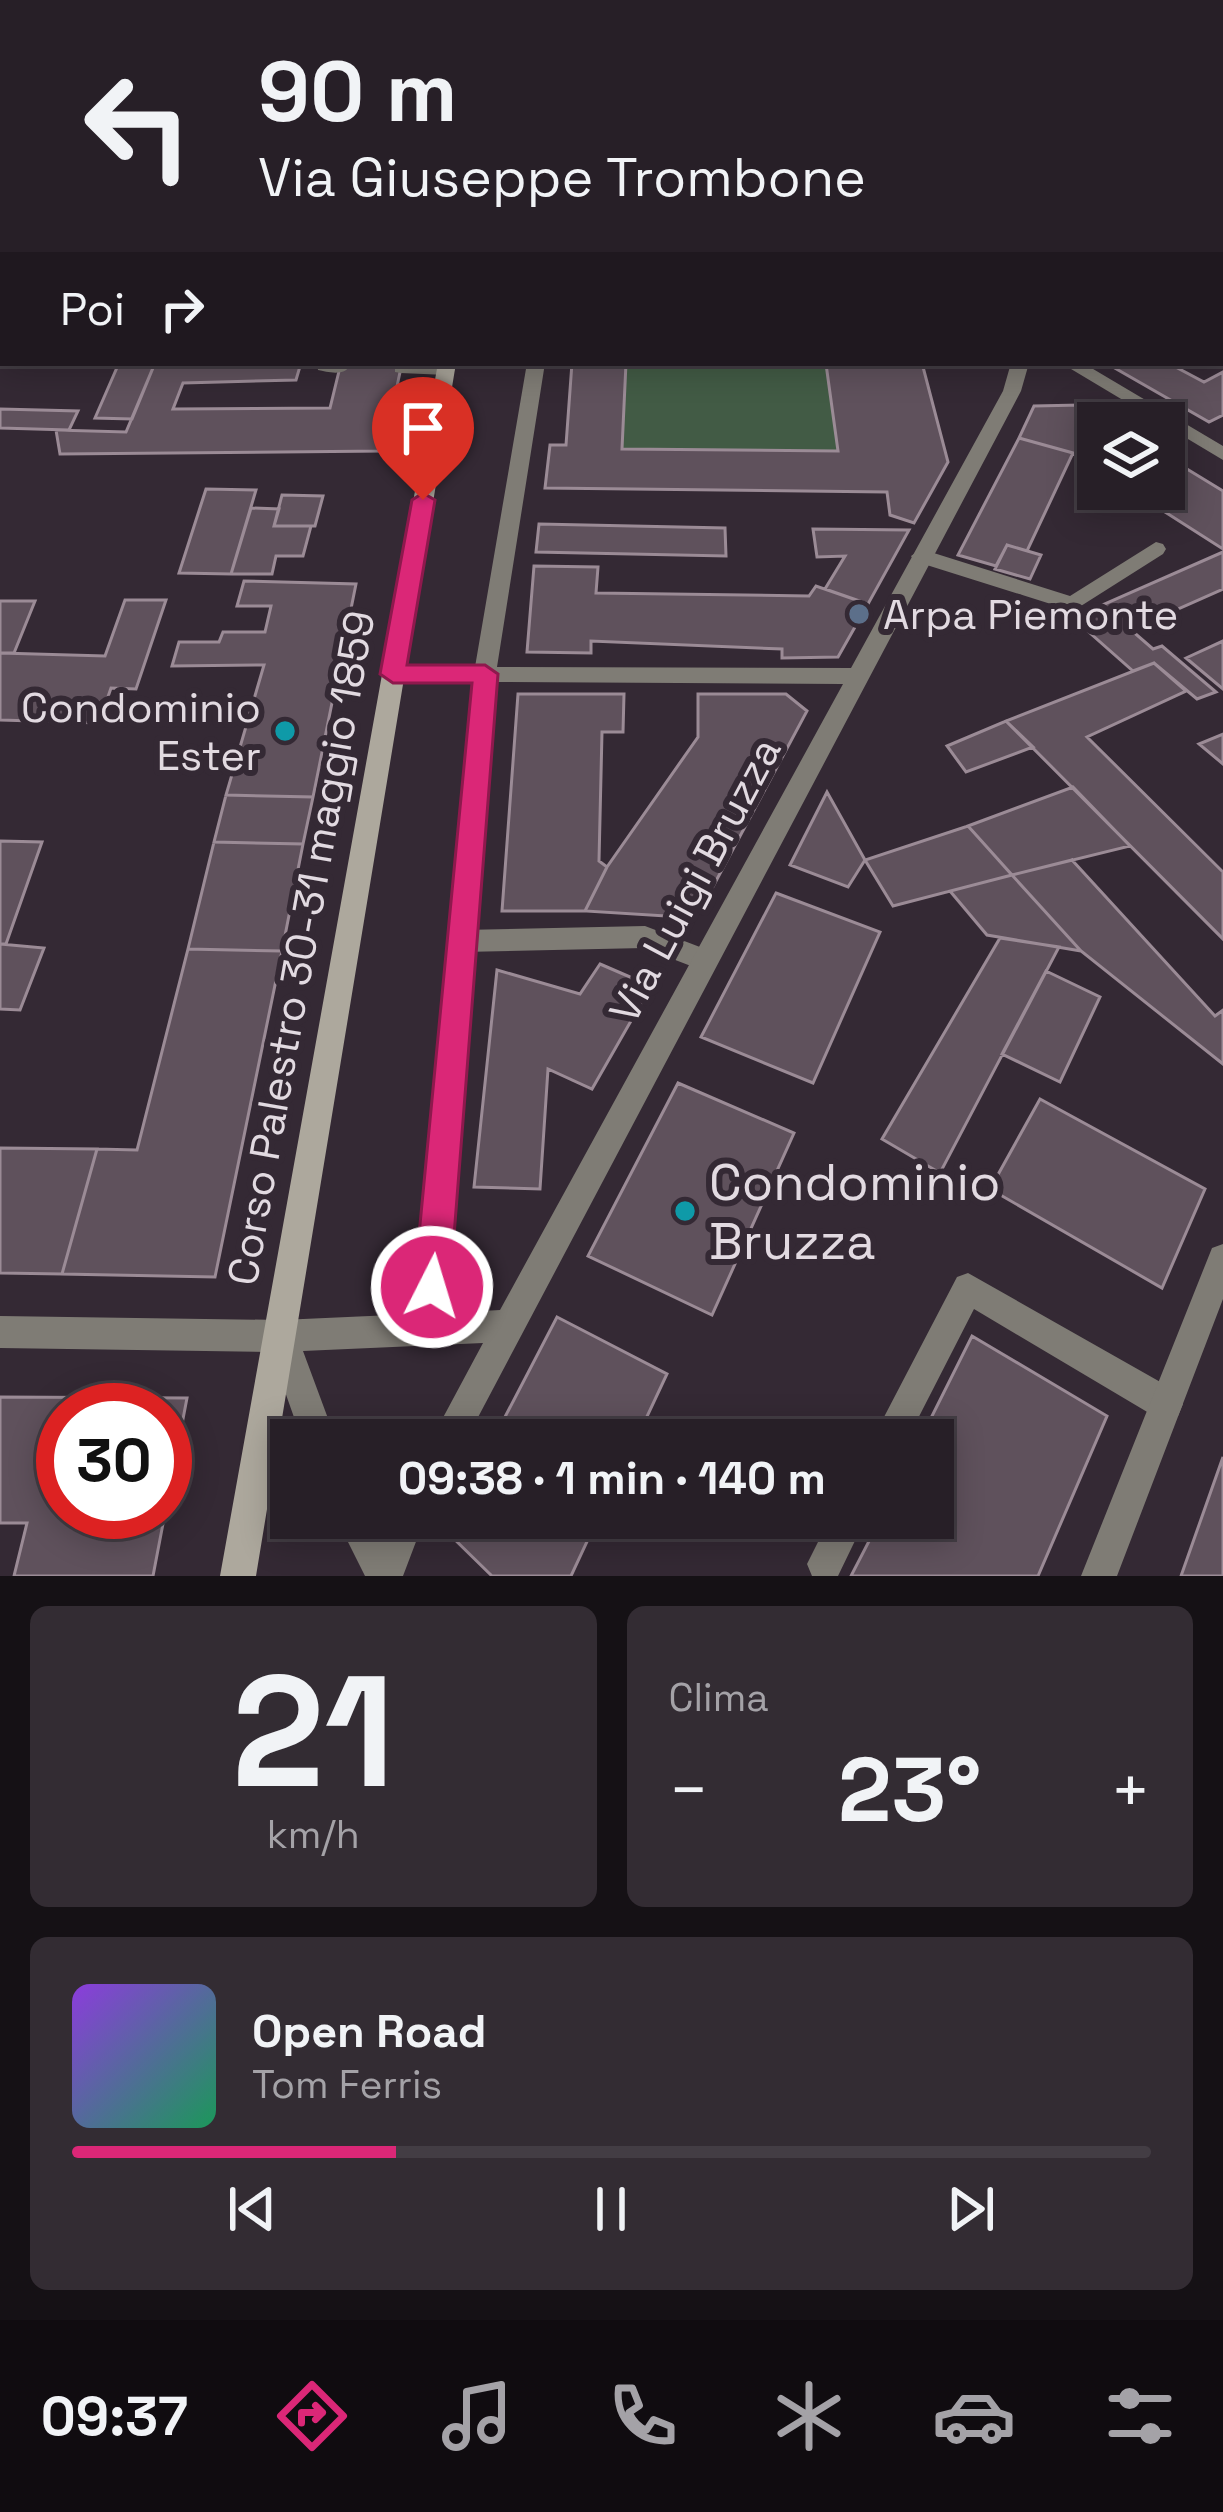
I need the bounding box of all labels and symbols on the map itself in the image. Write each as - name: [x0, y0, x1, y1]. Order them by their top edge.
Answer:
- pin: [372, 377, 474, 500]
- place label: Arpa Piemonte: [883, 588, 1178, 641]
- marker: Arpa Piemonte: [846, 601, 872, 627]
- street label: Corso Palestro 30-31 maggio 1859: [216, 607, 386, 1289]
- place label: Condominio Ester: [21, 681, 261, 782]
- marker: Condominio Ester: [272, 718, 298, 744]
- street label: Via Luigi Bruzza: [598, 728, 792, 1032]
- place label: Condominio Bruzza: [709, 1150, 1001, 1274]
- marker: Condominio Bruzza: [672, 1198, 698, 1224]
- position arrow: [369, 1224, 495, 1350]
- speed limit sign: 30: [36, 1383, 192, 1539]

